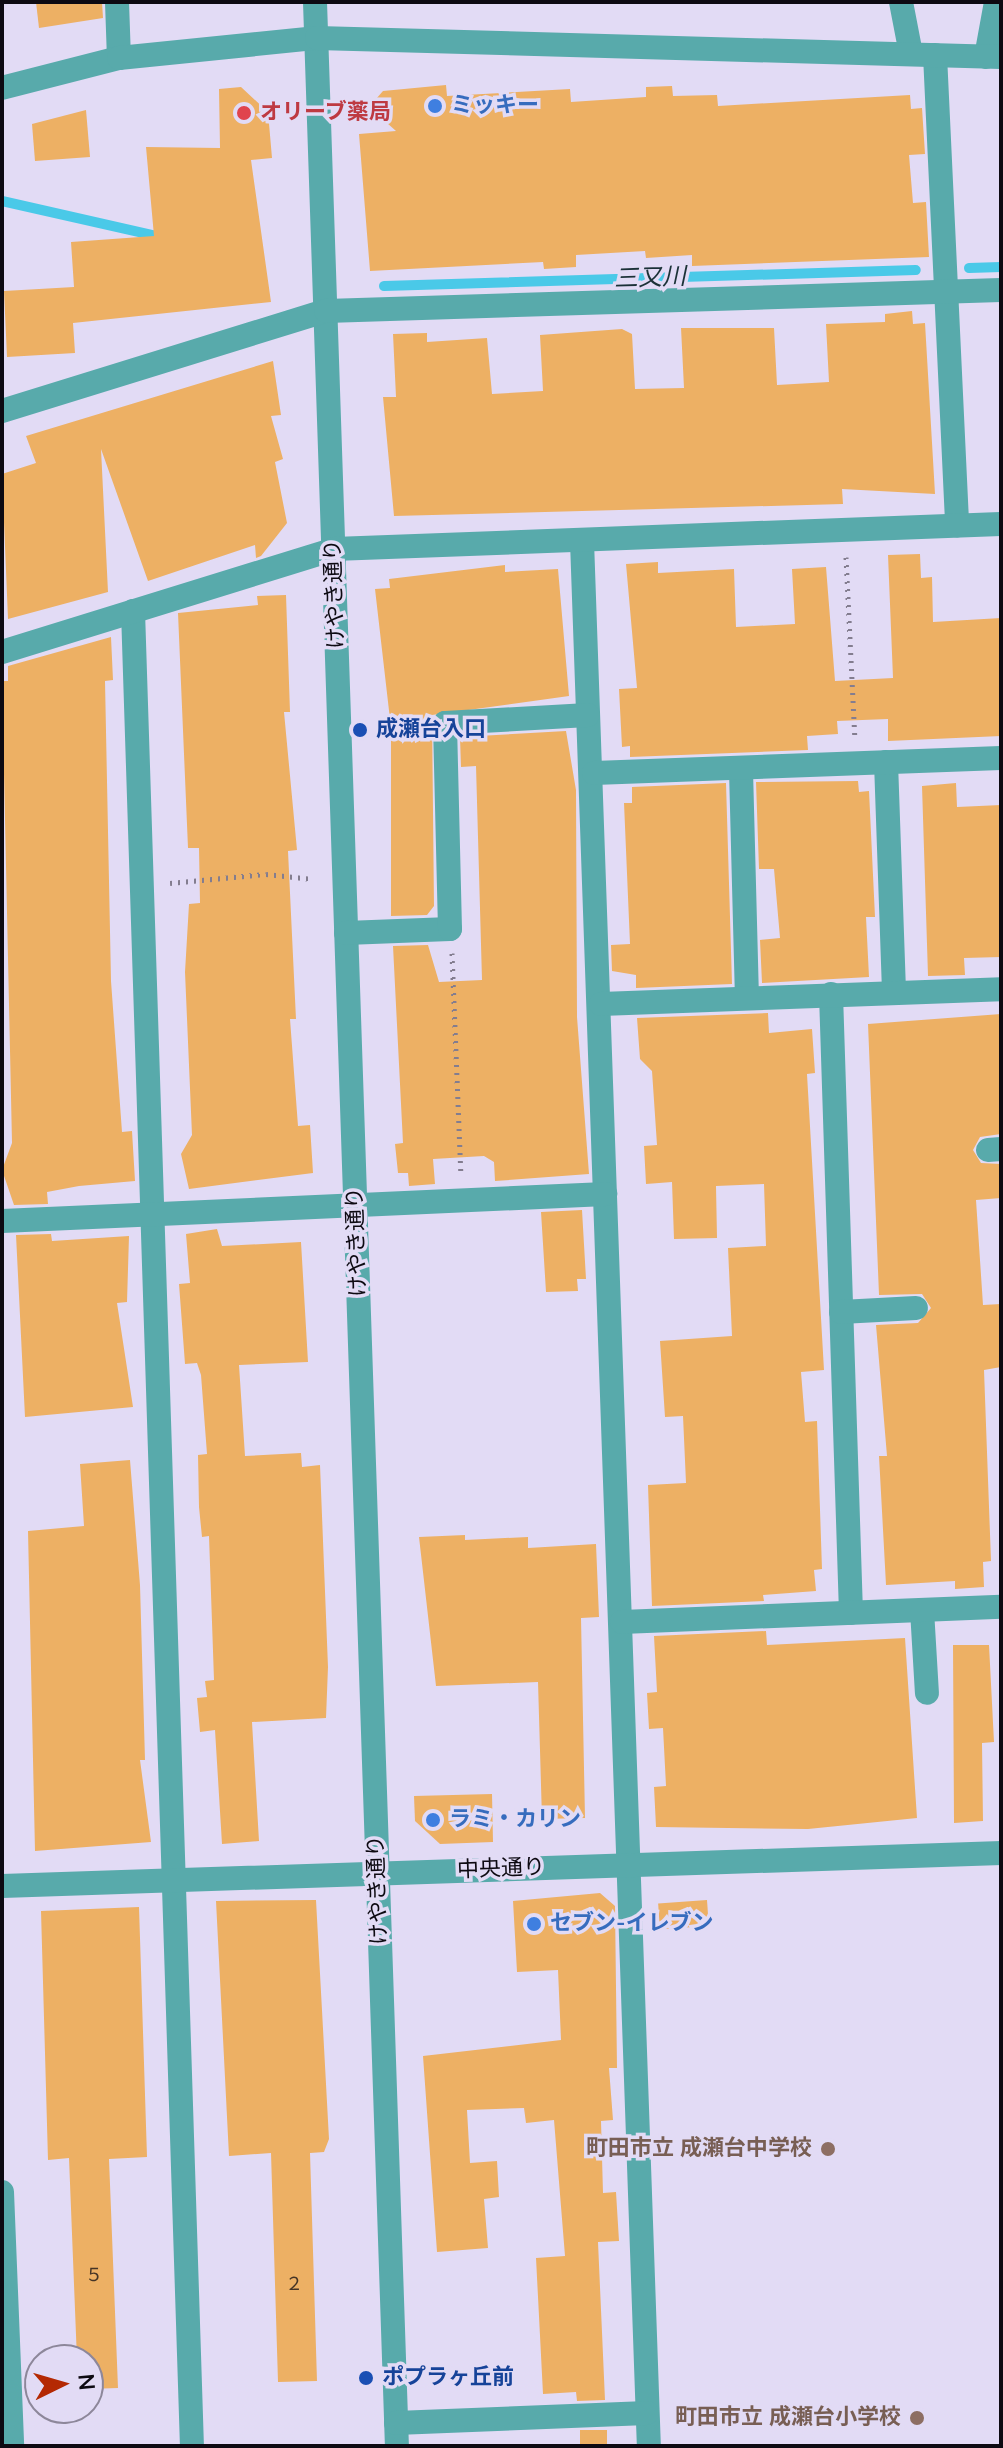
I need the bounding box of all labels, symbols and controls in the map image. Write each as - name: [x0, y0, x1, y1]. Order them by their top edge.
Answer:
- place label: ミッキー: [451, 93, 539, 119]
- marker: ミッキー: [426, 97, 444, 115]
- place label: オリーブ薬局: [260, 100, 392, 126]
- marker: オリーブ薬局: [235, 104, 253, 122]
- water label: 三又川: [614, 262, 686, 294]
- street label: けやき通り: [320, 539, 350, 649]
- place label: 成瀬台入口: [376, 717, 486, 743]
- marker: 成瀬台入口: [351, 721, 369, 739]
- street label: けやき通り: [342, 1187, 372, 1297]
- place label: ラミ・カリン: [449, 1807, 581, 1833]
- marker: ラミ・カリン: [424, 1811, 442, 1829]
- street label: けやき通り: [363, 1835, 393, 1945]
- street label: 中央通り: [457, 1854, 545, 1884]
- place label: セブン-イレブン: [550, 1911, 714, 1937]
- marker: セブン-イレブン: [525, 1915, 543, 1933]
- place label: 町田市立 成瀬台中学校: [586, 2136, 812, 2162]
- marker: 町田市立 成瀬台中学校: [819, 2140, 837, 2158]
- house number: ５: [85, 2264, 103, 2286]
- house number: ２: [285, 2273, 303, 2295]
- north arrow: [24, 2344, 104, 2424]
- place label: ポプラヶ丘前: [382, 2365, 514, 2391]
- marker: ポプラヶ丘前: [357, 2369, 375, 2387]
- text: N: [70, 2373, 102, 2392]
- place label: 町田市立 成瀬台小学校: [675, 2405, 901, 2431]
- marker: 町田市立 成瀬台小学校: [908, 2409, 926, 2427]

